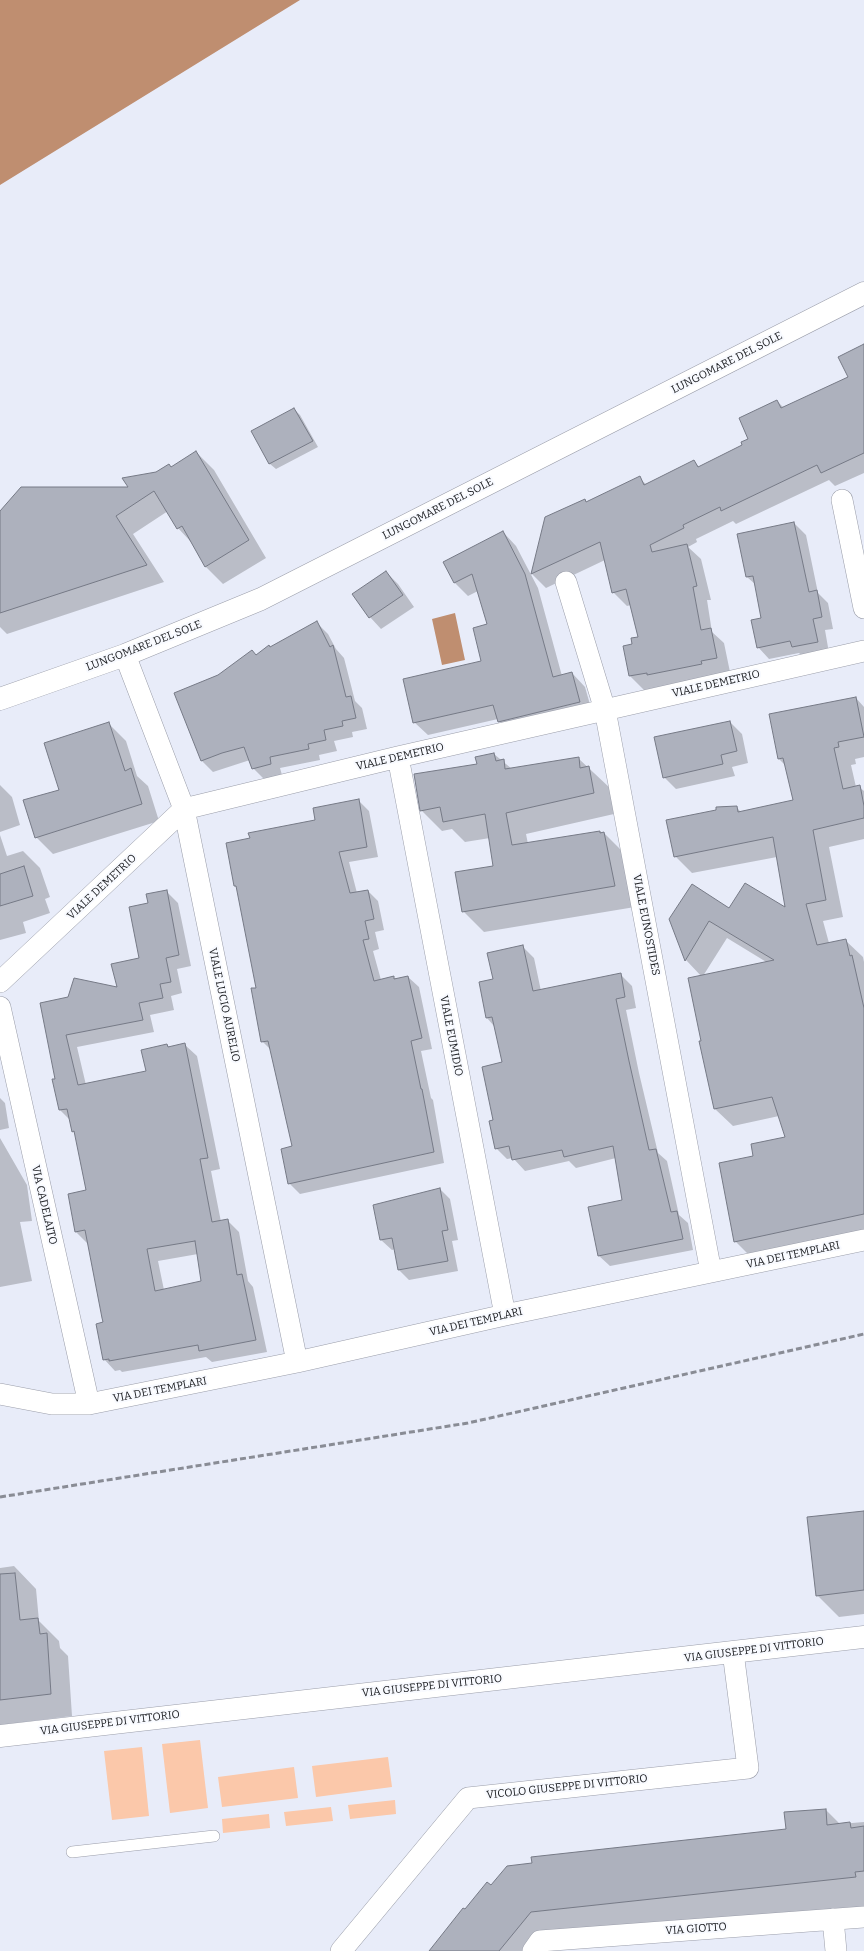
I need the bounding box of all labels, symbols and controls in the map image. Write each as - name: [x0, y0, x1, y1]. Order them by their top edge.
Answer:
- street label: LUNGOMARE DEL SOLE: [669, 329, 785, 397]
- street label: LUNGOMARE DEL SOLE: [380, 475, 496, 543]
- street label: LUNGOMARE DEL SOLE: [84, 618, 204, 674]
- street label: VIALE DEMETRIO: [671, 667, 761, 701]
- street label: VIALE DEMETRIO: [355, 740, 445, 774]
- street label: VIALE DEMETRIO: [65, 852, 139, 922]
- street label: VIALE EUNOSTIDES: [630, 873, 662, 977]
- street label: VIALE LUCIO AURELIO: [205, 947, 243, 1063]
- street label: VIALE EUMIDIO: [437, 994, 465, 1078]
- street label: VIA CADELAITO: [28, 1164, 60, 1246]
- street label: VIA DEI TEMPLARI: [745, 1239, 841, 1271]
- street label: VIA DEI TEMPLARI: [428, 1305, 524, 1339]
- street label: VIA DEI TEMPLARI: [112, 1374, 208, 1406]
- street label: VIA GIUSEPPE DI VITTORIO: [683, 1635, 825, 1665]
- street label: VIA GIUSEPPE DI VITTORIO: [361, 1672, 503, 1700]
- street label: VIA GIUSEPPE DI VITTORIO: [39, 1708, 181, 1738]
- street label: VICOLO GIUSEPPE DI VITTORIO: [486, 1772, 648, 1802]
- street label: VIA GIOTTO: [665, 1920, 727, 1938]

